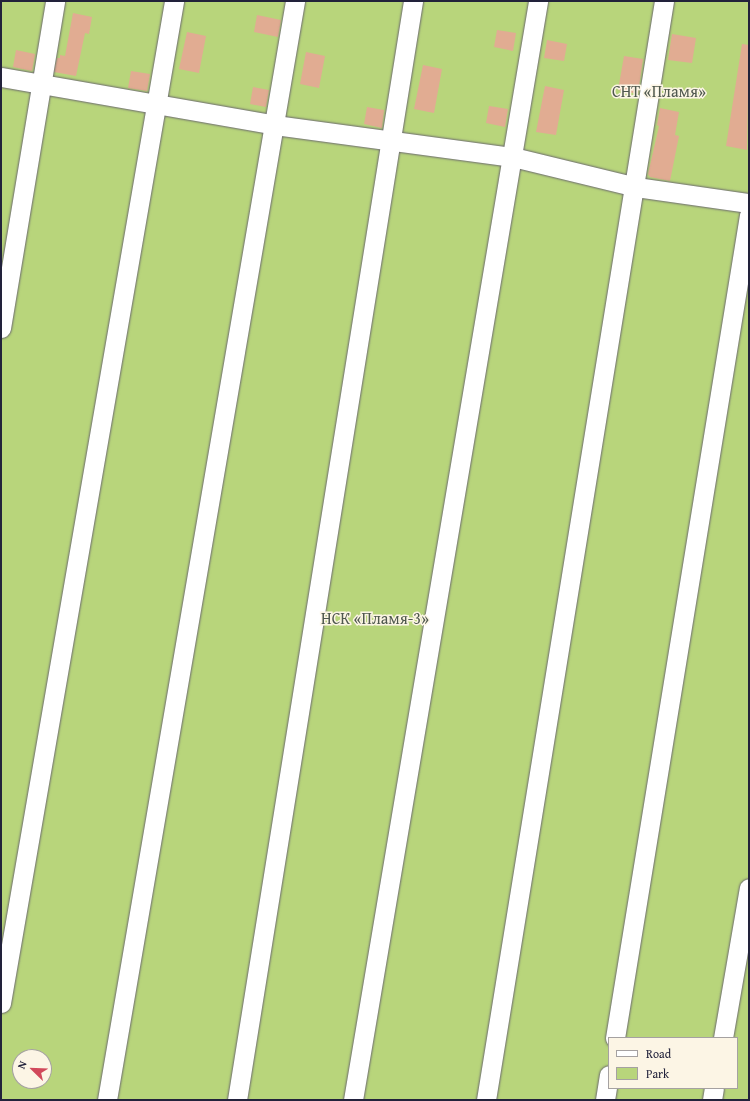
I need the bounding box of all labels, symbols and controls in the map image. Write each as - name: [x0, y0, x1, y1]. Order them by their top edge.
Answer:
- park label: СНТ «Пламя»: [612, 81, 706, 101]
- park label: НСК «Пламя-3»: [321, 608, 429, 628]
- legend: [608, 1037, 738, 1089]
- text: Road: [646, 1045, 671, 1062]
- north arrow: [12, 1049, 52, 1089]
- text: N: [13, 1058, 31, 1071]
- text: Park: [646, 1065, 669, 1082]

